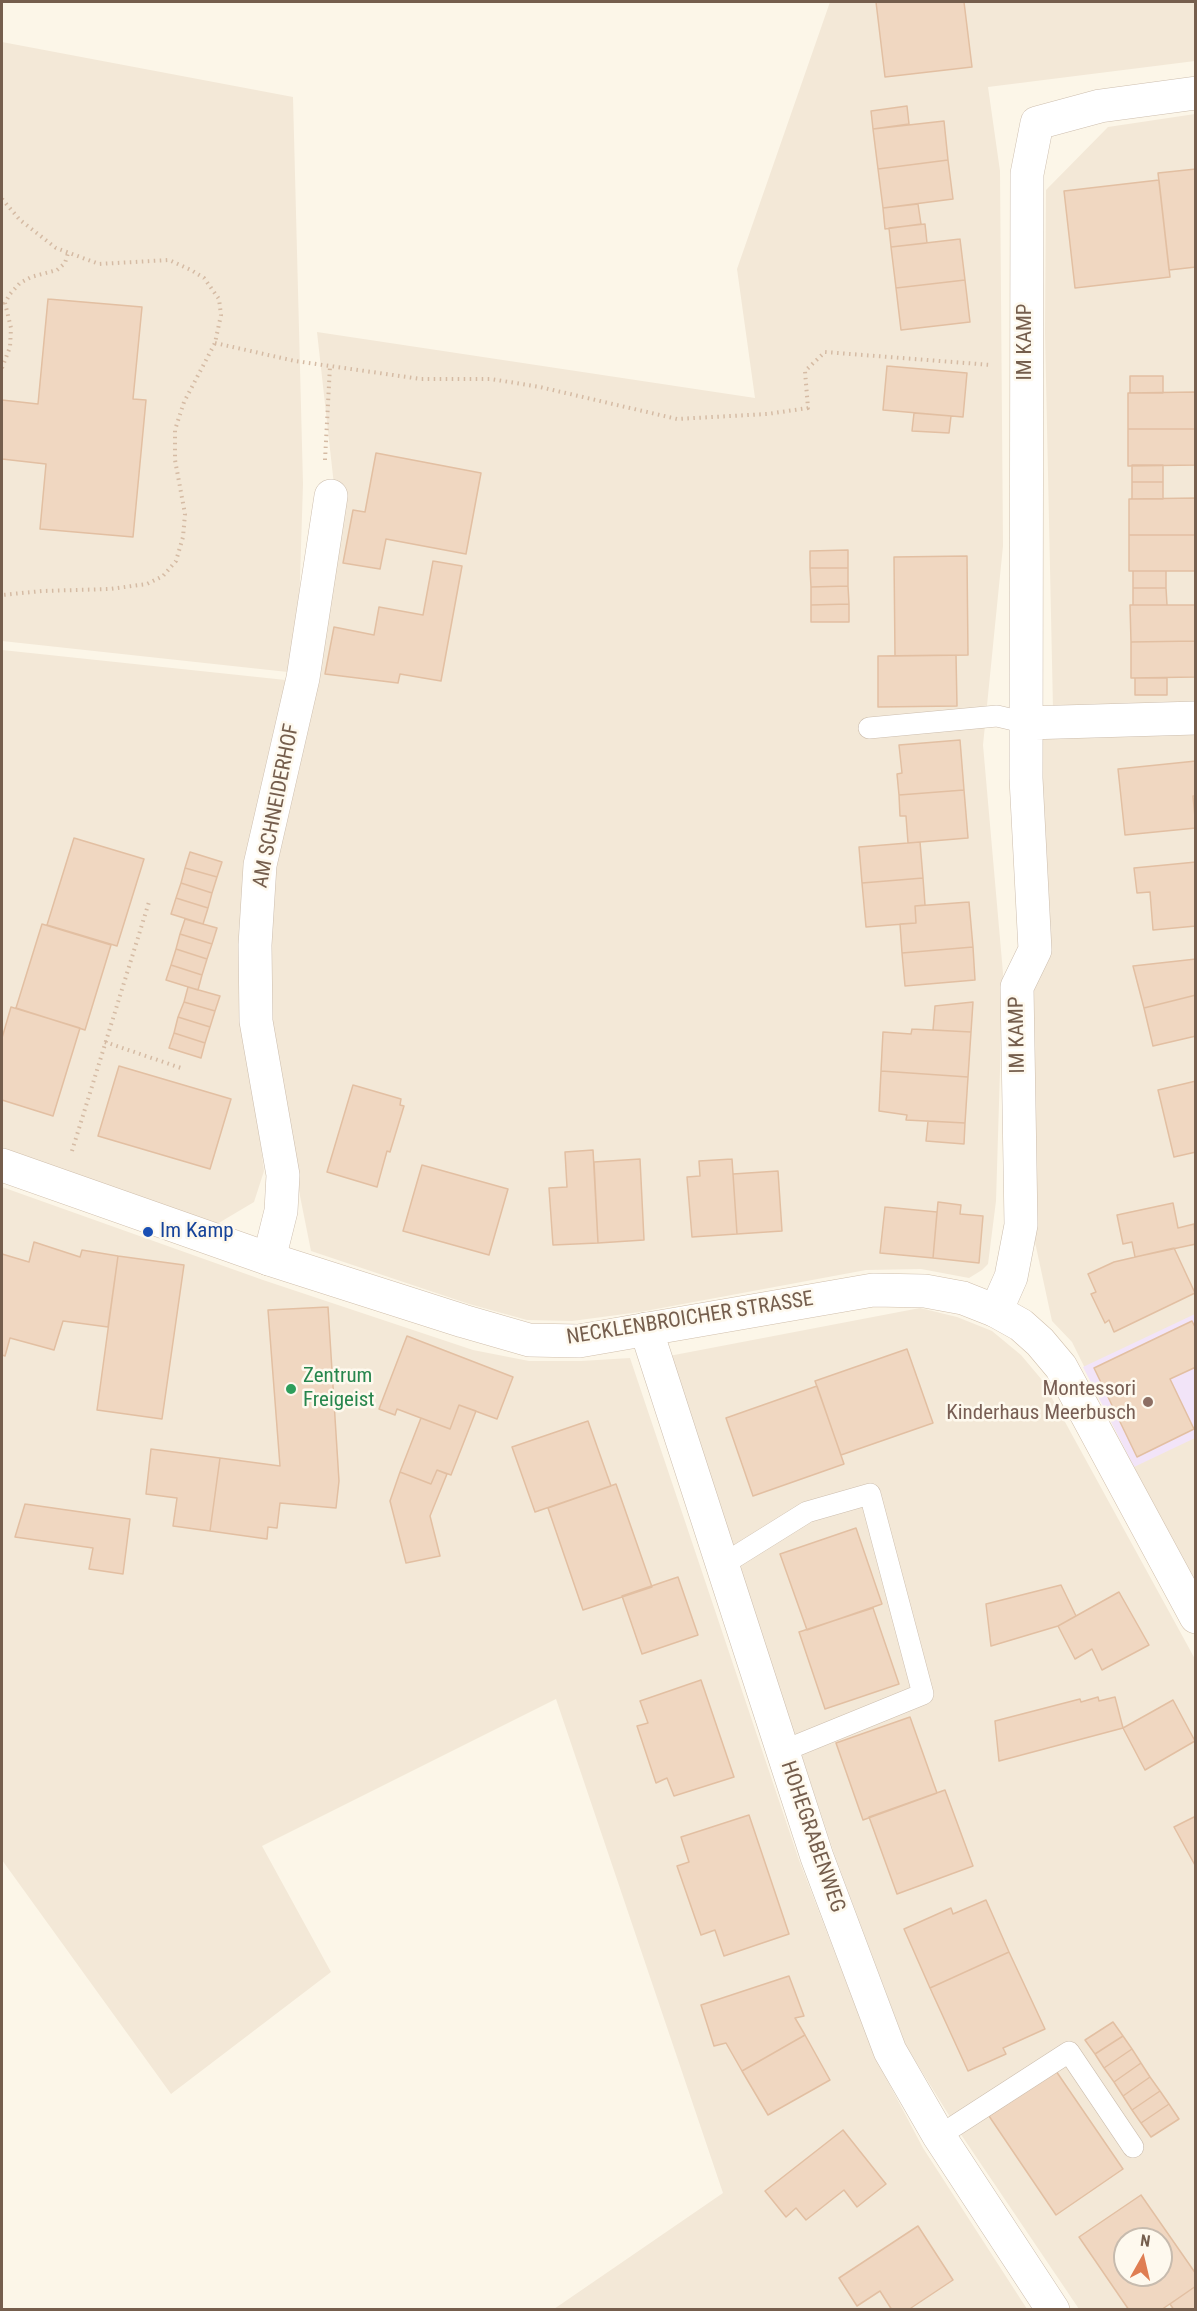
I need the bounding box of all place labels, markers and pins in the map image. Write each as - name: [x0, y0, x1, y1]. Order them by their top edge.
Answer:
- place label: Im Kamp: [160, 1219, 234, 1245]
- marker: Im Kamp: [141, 1225, 155, 1239]
- place label: Zentrum Freigeist: [303, 1364, 375, 1414]
- place label: Montessori Kinderhaus Meerbusch: [946, 1377, 1136, 1427]
- marker: Zentrum Freigeist: [284, 1382, 298, 1396]
- marker: Montessori Kinderhaus Meerbusch: [1141, 1395, 1155, 1409]

